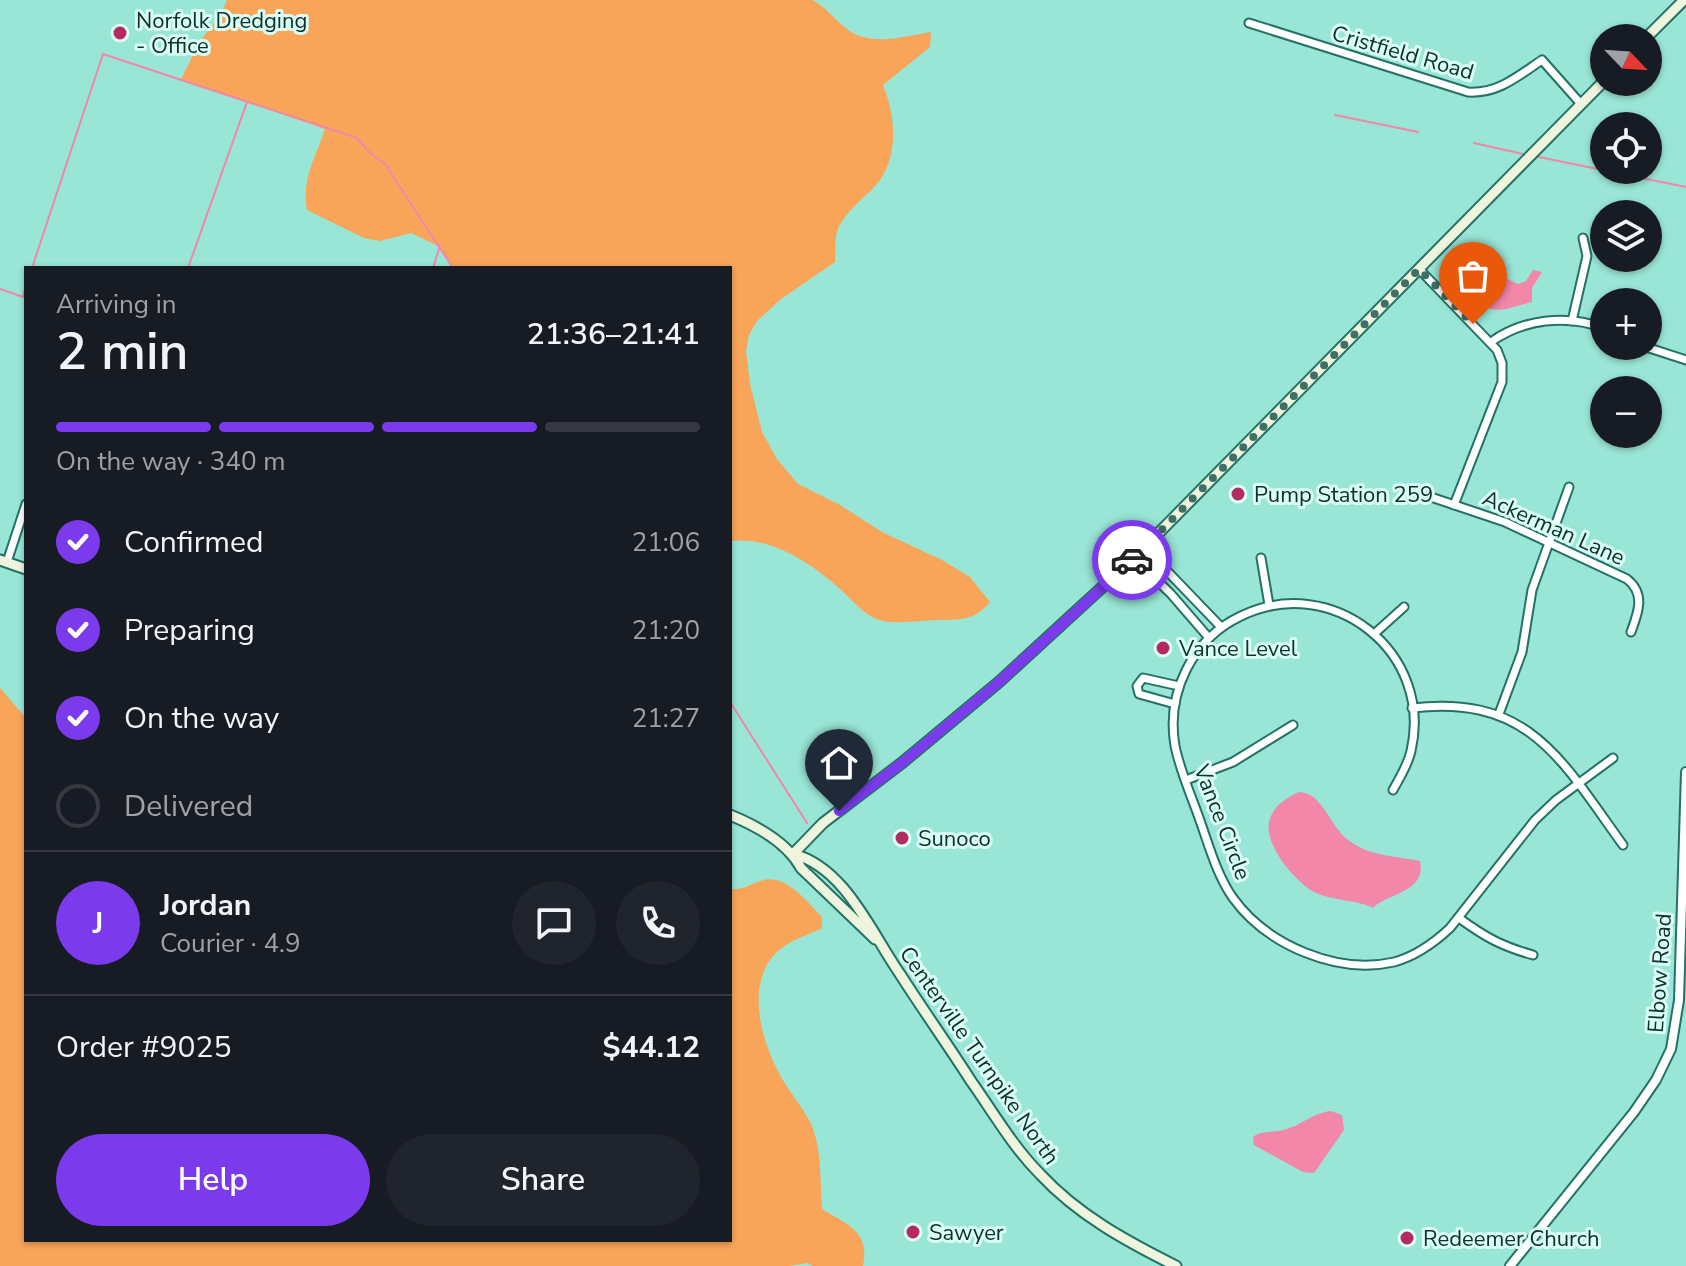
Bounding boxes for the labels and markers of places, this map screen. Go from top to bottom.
place label: Norfolk Dredging - Office [136,6,307,61]
marker: Norfolk Dredging - Office [111,24,129,42]
pin [1439,242,1507,324]
place label: Pump Station 259 [1254,480,1433,510]
marker: Pump Station 259 [1229,485,1247,503]
place label: Vance Level [1178,634,1298,664]
marker: Vance Level [1154,639,1172,657]
pin [805,729,873,811]
place label: Sunoco [918,824,991,854]
marker: Sunoco [893,829,911,847]
place label: Sawyer [929,1218,1004,1248]
marker: Sawyer [904,1223,922,1241]
place label: Redeemer Church [1423,1224,1600,1254]
marker: Redeemer Church [1398,1229,1416,1247]

